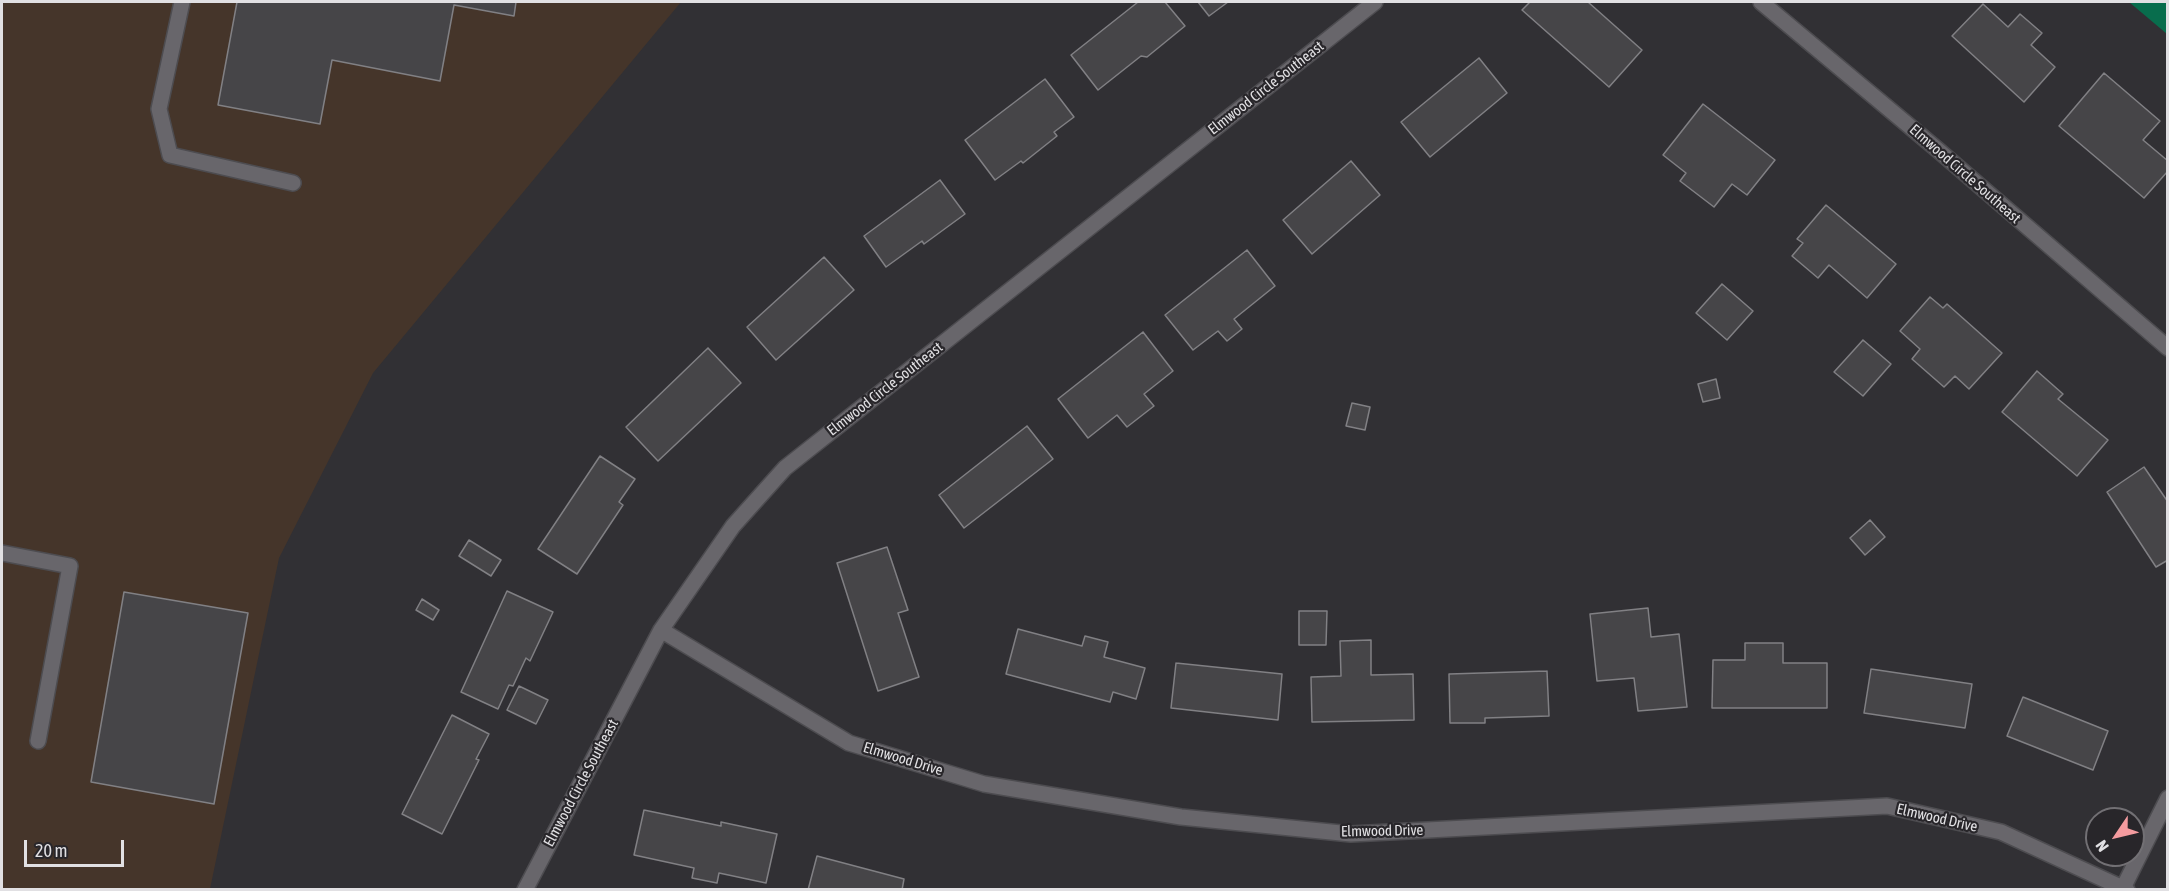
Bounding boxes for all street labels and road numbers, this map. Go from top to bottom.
street label: Elmwood Circle Southeast [1205,37,1327,139]
street label: Elmwood Circle Southeast [1906,121,2024,227]
street label: Elmwood Circle Southeast [824,338,946,440]
street label: Elmwood Circle Southeast [540,716,622,850]
street label: Elmwood Drive [861,738,945,780]
street label: Elmwood Drive [1895,800,1979,836]
street label: Elmwood Drive [1341,821,1423,841]

